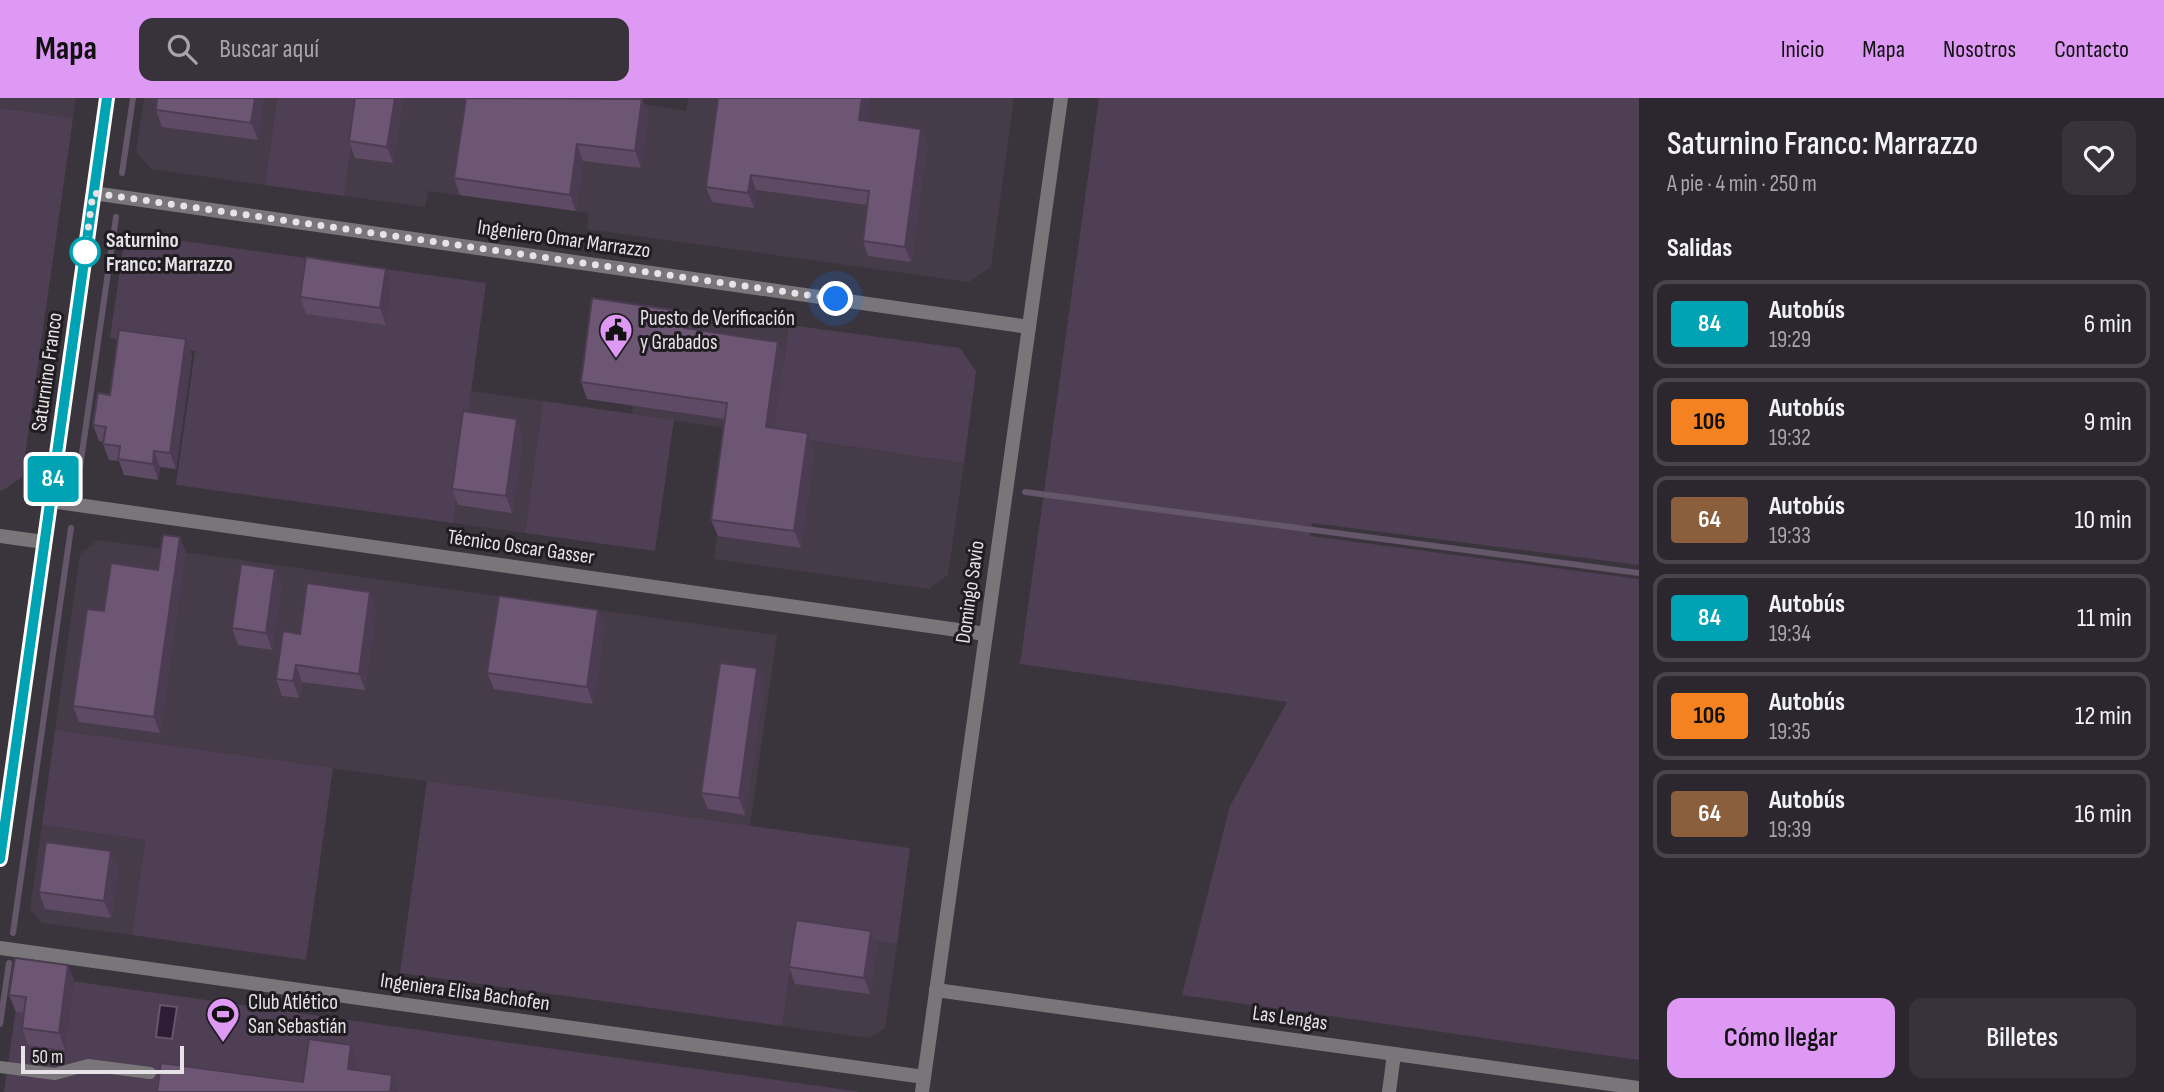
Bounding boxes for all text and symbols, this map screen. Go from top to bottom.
search box [139,18,629,81]
text: Mapa [35,29,97,69]
icon: search [163,30,201,68]
text: Buscar aquí [219,34,319,65]
text: Inicio [1781,35,1824,64]
text: Mapa [1862,35,1905,64]
text: Nosotros [1943,35,2016,64]
text: Contacto [2054,35,2129,64]
button: heart [2062,121,2136,195]
text: Saturnino Franco: Marrazzo [1667,124,1978,164]
text: A pie · 4 min · 250 m [1667,170,1817,198]
street label: Ingeniero Omar Marrazzo [476,214,652,264]
place label: Saturnino Franco: Marrazzo [106,228,233,277]
text: Salidas [1667,233,1732,264]
marker: Saturnino Franco: Marrazzo [70,237,100,267]
your location [818,281,853,316]
text: Autobús [1769,295,1845,326]
place label: Puesto de Verificación y Grabados [640,306,795,355]
text: 84 [1698,309,1721,338]
text: 6 min [2084,309,2132,340]
street label: Saturnino Franco [26,311,68,433]
public building icon: Puesto de Verificación y Grabados [597,311,635,360]
text: 19:29 [1769,326,1811,354]
text: Autobús [1769,393,1845,424]
text: 106 [1693,407,1726,436]
text: 9 min [2084,407,2132,438]
text: 19:32 [1769,424,1811,452]
line badge: 84 [22,456,84,502]
text: 84 [42,464,64,493]
text: Autobús [1769,491,1845,522]
text: 64 [1698,505,1721,534]
text: 10 min [2075,505,2132,536]
text: 19:33 [1769,522,1811,550]
street label: Técnico Oscar Gasser [446,524,596,570]
street label: Domingo Savio [950,539,990,645]
text: Autobús [1769,589,1845,620]
text: 84 [1698,603,1721,632]
text: 11 min [2077,603,2132,634]
text: 19:34 [1769,620,1811,648]
text: Autobús [1769,687,1845,718]
text: 106 [1693,701,1726,730]
text: 12 min [2075,701,2132,732]
text: 19:35 [1769,718,1810,746]
text: Autobús [1769,785,1845,816]
text: 64 [1698,799,1721,828]
text: 16 min [2075,799,2132,830]
text: 19:39 [1769,816,1811,844]
street label: Ingeniera Elisa Bachofen [379,968,551,1016]
place label: Club Atlético San Sebastián [248,990,347,1039]
sports icon: Club Atlético San Sebastián [204,995,242,1044]
button: Cómo llegar [1667,998,1895,1078]
button: Billetes [1909,998,2136,1078]
street label: Las Lengas [1251,1000,1329,1036]
scale bar [21,1043,184,1075]
text: 50 m [32,1046,63,1069]

